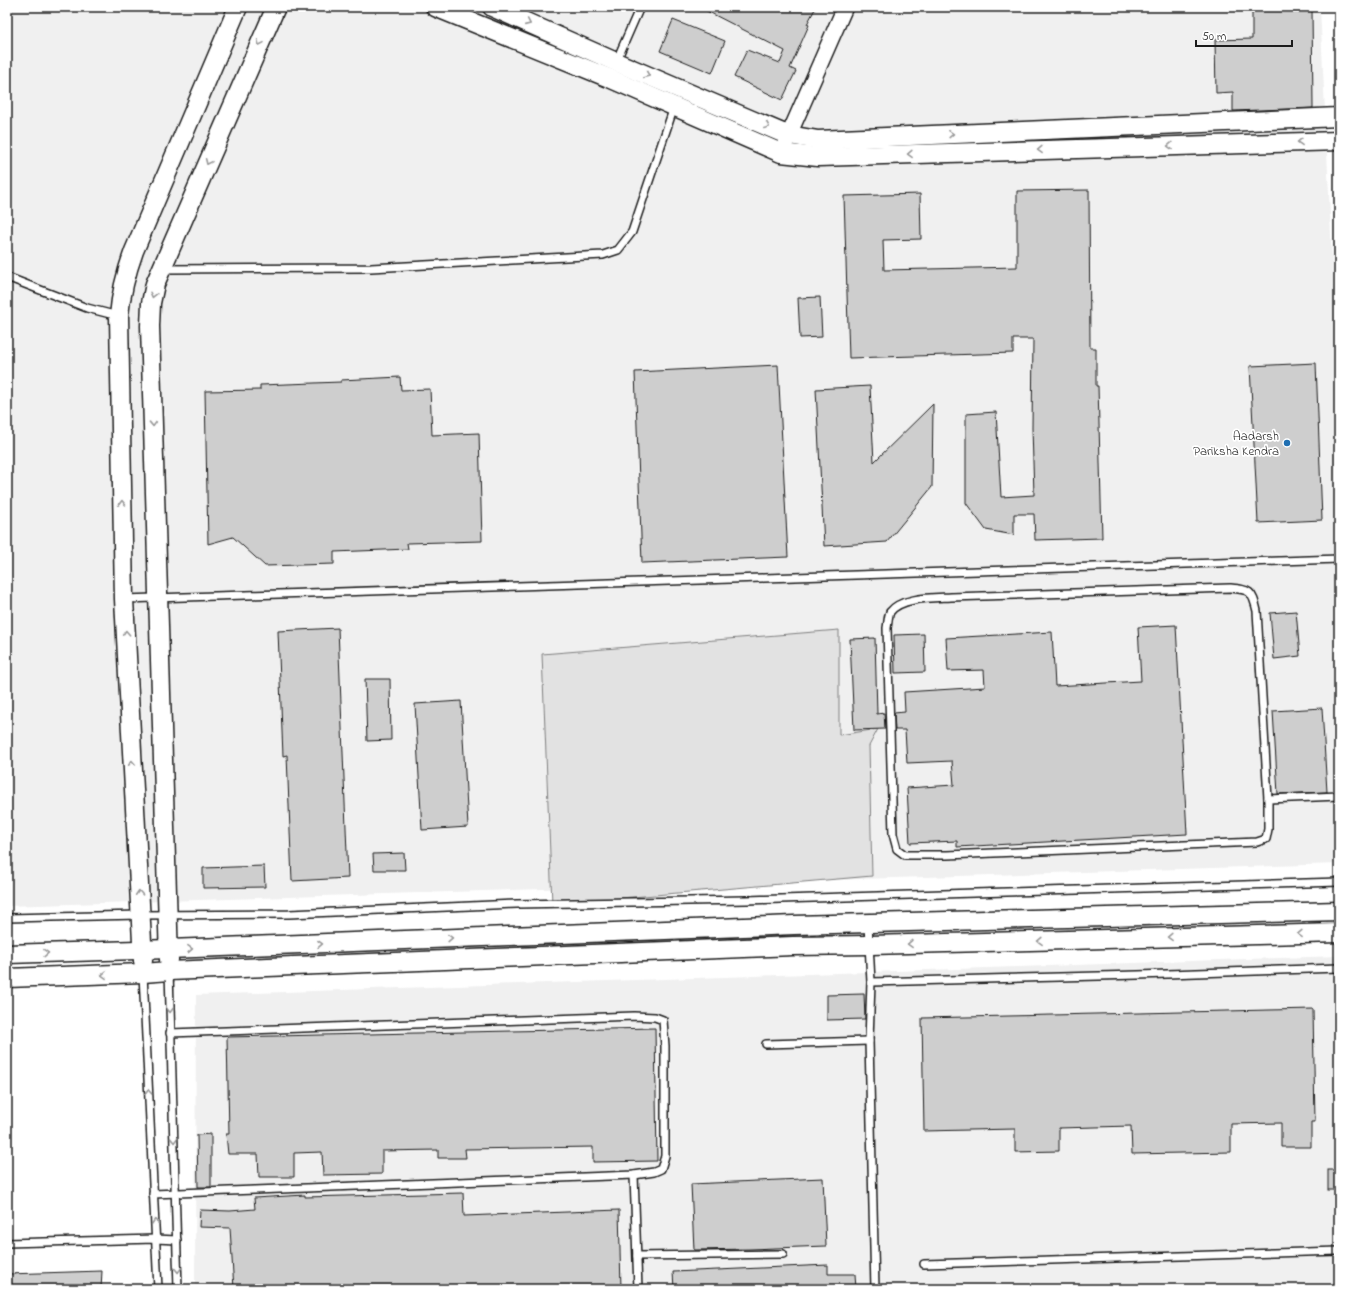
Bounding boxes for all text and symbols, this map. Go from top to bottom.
one-way arrow [524,18,531,26]
scale bar [1196,22,1292,48]
text: 50 m [1202,28,1226,46]
one-way arrow [257,38,265,46]
one-way arrow [643,70,651,78]
one-way arrow [762,121,770,129]
one-way arrow [948,130,954,138]
one-way arrow [1297,138,1303,146]
one-way arrow [1167,142,1173,150]
one-way arrow [1037,146,1043,154]
one-way arrow [907,150,913,158]
one-way arrow [205,158,213,165]
one-way arrow [149,291,157,298]
one-way arrow [149,421,157,427]
place label: Aadarsh Pariksha Kendra [1193,427,1279,461]
marker: Aadarsh Pariksha Kendra [1282,438,1292,448]
one-way arrow [118,500,126,506]
one-way arrow [121,630,130,636]
one-way arrow [128,760,136,766]
one-way arrow [134,890,143,896]
one-way arrow [1297,929,1303,938]
one-way arrow [1167,933,1173,941]
one-way arrow [447,934,453,943]
one-way arrow [1037,936,1043,945]
one-way arrow [317,939,323,948]
one-way arrow [907,940,913,948]
one-way arrow [187,944,193,953]
one-way arrow [43,948,49,957]
one-way arrow [101,970,107,979]
one-way arrow [166,1007,174,1013]
one-way arrow [144,1089,153,1095]
one-way arrow [169,1137,178,1143]
one-way arrow [150,1219,159,1225]
one-way arrow [173,1267,182,1273]

